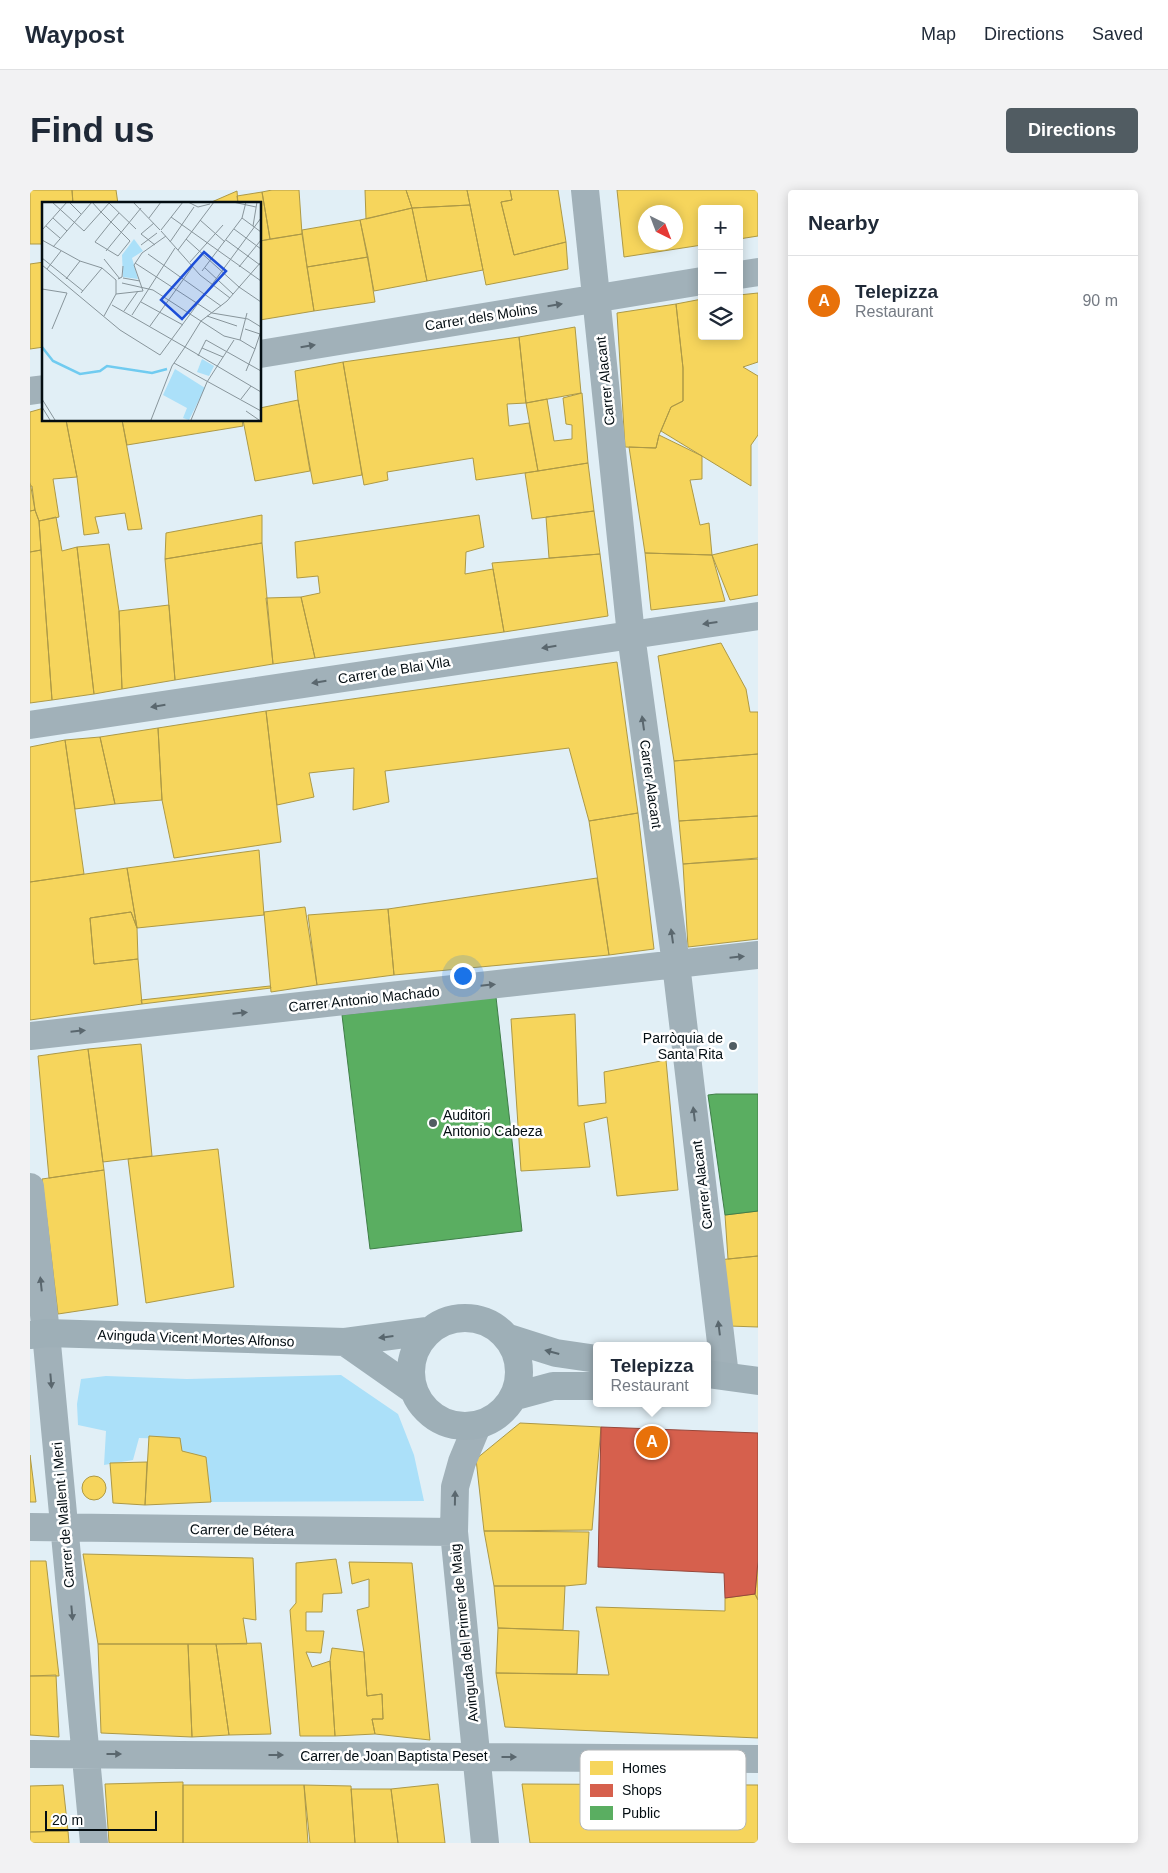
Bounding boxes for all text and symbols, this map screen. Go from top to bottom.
text: Waypost [25,21,124,48]
text: Map [921,24,956,44]
text: Directions [984,24,1064,44]
text: Saved [1092,24,1143,44]
button: Directions [1006,108,1138,153]
text: Find us [30,110,154,149]
inset map [42,202,261,421]
north arrow [638,205,683,250]
map controls [698,205,743,340]
button: + [698,205,743,250]
text: Nearby [808,211,879,234]
button: − [698,250,743,295]
text: Telepizza [855,281,938,302]
text: A [818,292,830,309]
text: 90 m [1082,292,1118,309]
button: layers [698,295,743,340]
street label: Carrer dels Molins [424,300,538,334]
one-way arrow [547,301,563,309]
text: Restaurant [855,303,933,320]
street label: Carrer Alacant [592,336,618,426]
one-way arrow [300,341,316,349]
one-way arrow [701,620,717,628]
one-way arrow [541,643,557,651]
street label: Carrer de Blai Vila [337,653,451,687]
one-way arrow [311,678,327,686]
one-way arrow [150,702,166,710]
one-way arrow [639,714,647,730]
street label: Carrer Alacant [637,739,665,830]
one-way arrow [668,927,676,943]
one-way arrow [729,953,745,961]
your location [450,963,476,989]
one-way arrow [481,981,497,989]
street label: Carrer Antonio Machado [288,983,441,1015]
one-way arrow [232,1009,248,1017]
one-way arrow [71,1027,87,1035]
place label: Parròquia de Santa Rita [643,1030,723,1062]
marker: Parròquia de Santa Rita [727,1040,739,1052]
one-way arrow [690,1106,698,1122]
place label: Auditori Antonio Cabeza [443,1107,543,1139]
marker: Auditori Antonio Cabeza [427,1117,439,1129]
street label: Carrer Alacant [689,1140,715,1230]
one-way arrow [37,1276,45,1292]
one-way arrow [715,1320,723,1336]
street label: Avinguda Vicent Mortes Alfonso [97,1327,295,1349]
one-way arrow [378,1333,394,1341]
popup [593,1342,711,1407]
one-way arrow [545,1347,560,1355]
text: Telepizza [610,1355,694,1376]
one-way arrow [47,1373,55,1389]
text: Restaurant [610,1377,689,1394]
pin: A [636,1423,668,1461]
street label: Carrer de Mallent i Meri [49,1441,77,1589]
one-way arrow [451,1490,459,1506]
street label: Carrer de Bétera [190,1521,294,1539]
street label: Avinguda del Primer de Maig [447,1543,481,1723]
one-way arrow [68,1605,76,1621]
street label: Carrer de Joan Baptista Peset [300,1748,488,1764]
one-way arrow [106,1750,122,1758]
legend [580,1750,746,1830]
one-way arrow [268,1752,284,1760]
one-way arrow [501,1753,517,1761]
text: Homes [622,1760,666,1776]
text: Shops [622,1782,662,1798]
text: Public [622,1805,660,1821]
scale bar [45,1808,158,1831]
text: 20 m [52,1812,83,1828]

